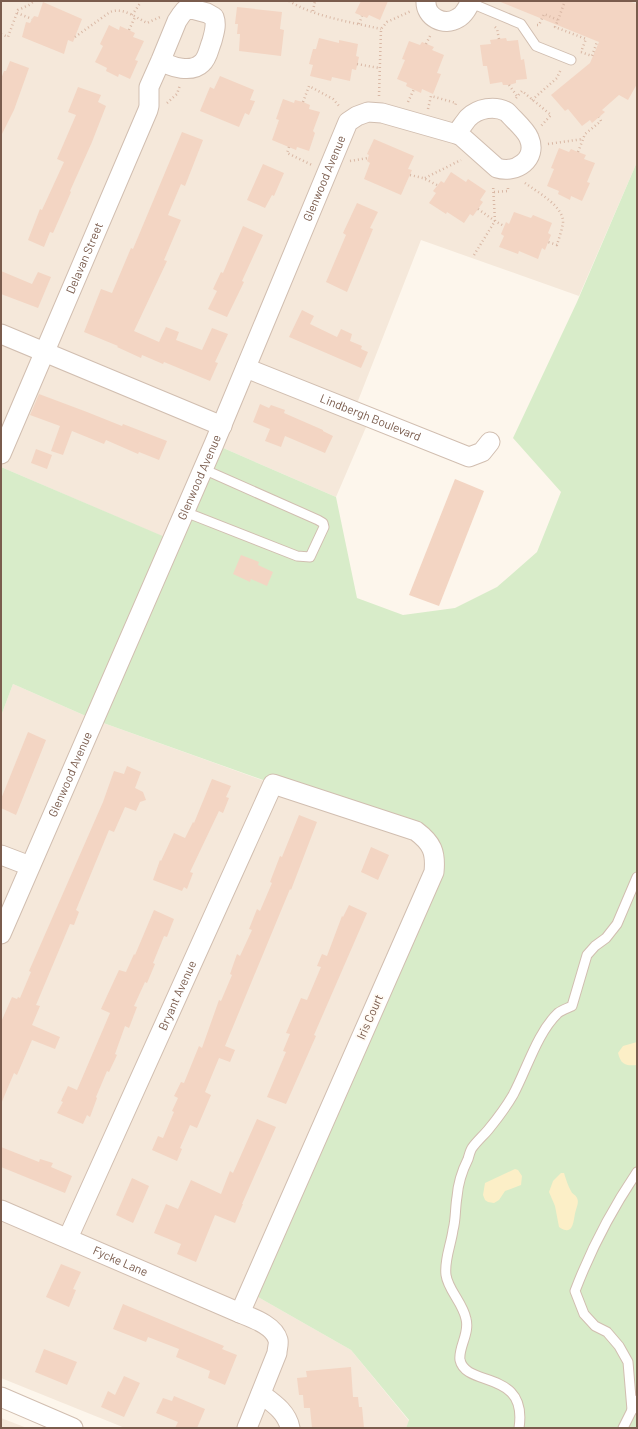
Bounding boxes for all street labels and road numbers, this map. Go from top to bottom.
street label: Glenwood Avenue [300,133,348,223]
street label: Delavan Street [62,220,105,295]
street label: Lindbergh Boulevard [318,390,423,443]
street label: Glenwood Avenue [174,432,223,522]
street label: Glenwood Avenue [45,729,94,819]
street label: Bryant Avenue [155,958,198,1032]
street label: Iris Court [353,992,385,1041]
street label: Fycke Lane [91,1243,150,1279]

